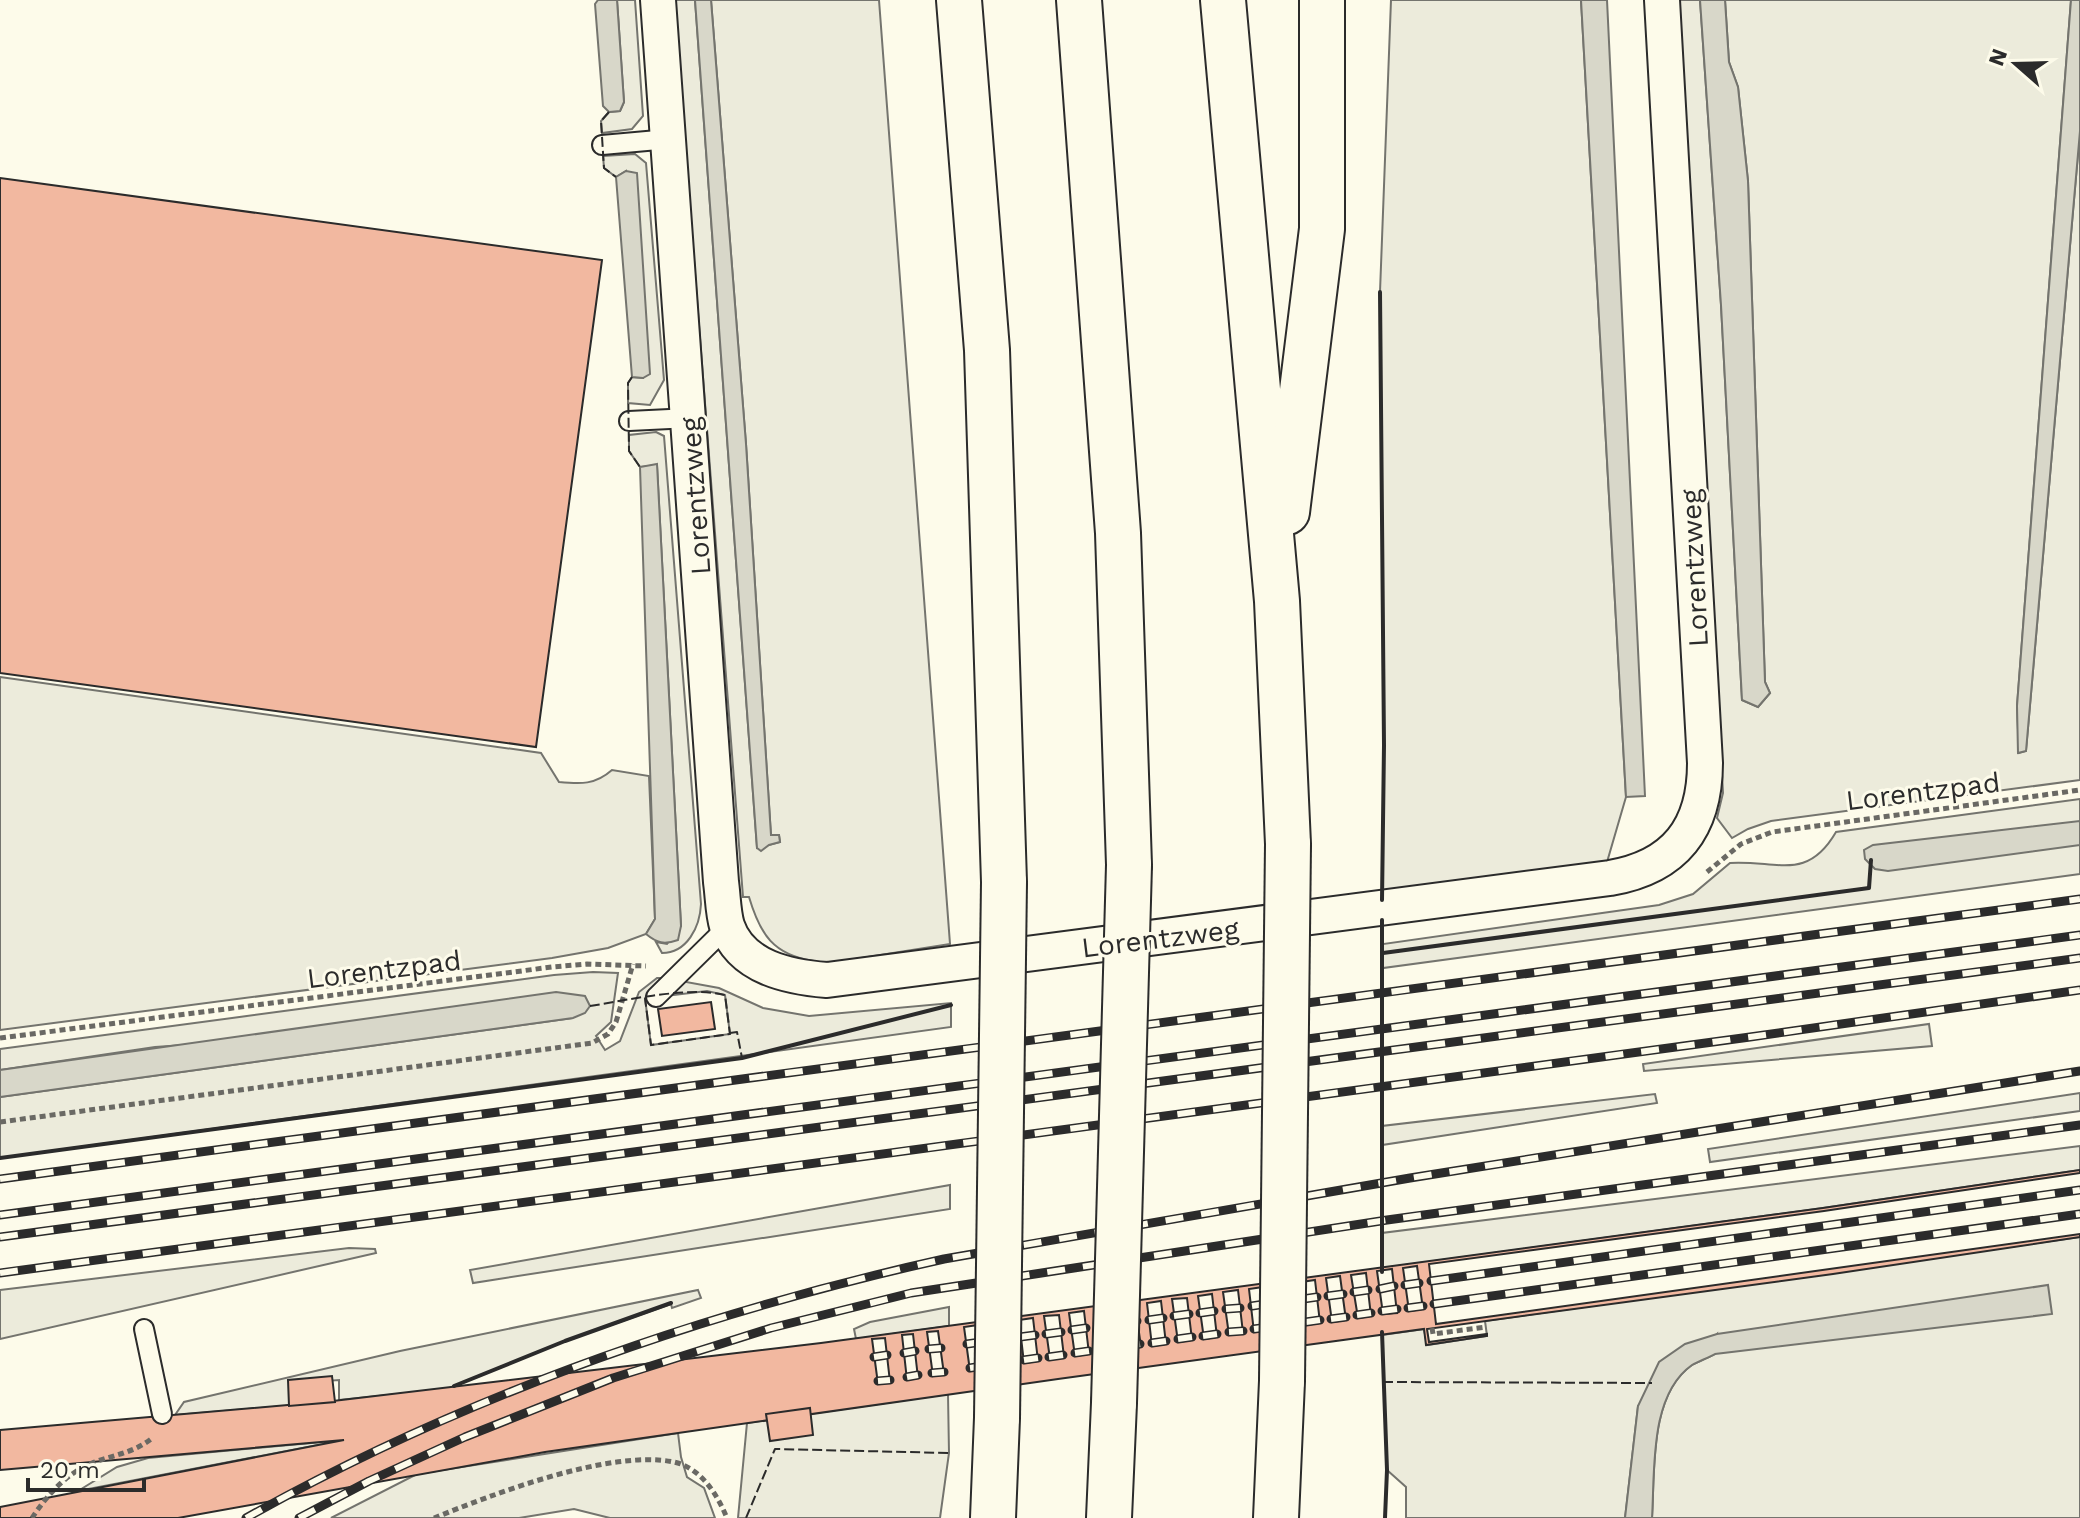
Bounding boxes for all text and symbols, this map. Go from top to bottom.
north arrow [1976,24,2056,104]
text: N [1983,45,2012,69]
street label: Lorentzweg [674,416,717,576]
street label: Lorentzweg [1674,488,1715,648]
street label: Lorentzpad [1844,766,2002,817]
street label: Lorentzweg [1080,912,1241,965]
street label: Lorentzpad [305,944,463,995]
scale bar [28,1442,144,1492]
text: 20 m [40,1456,100,1484]

